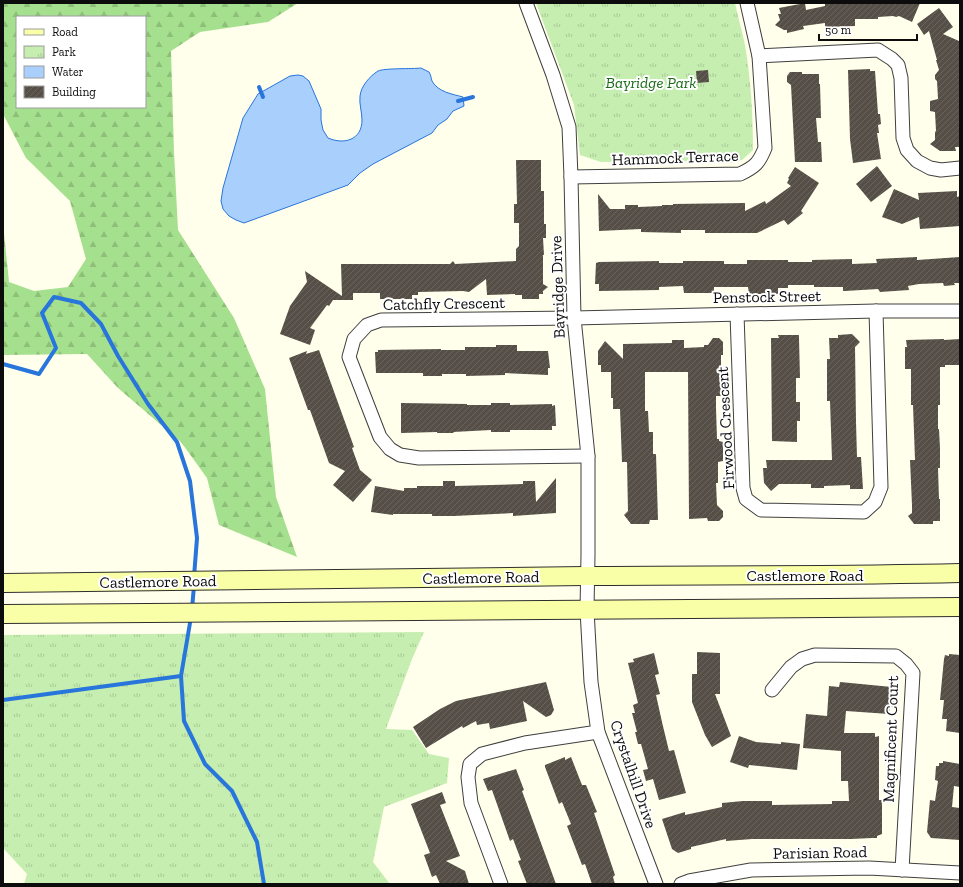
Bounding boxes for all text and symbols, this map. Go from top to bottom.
legend [16,16,146,108]
scale bar [819,16,917,42]
text: 50 m [825,23,852,37]
text: Road [52,25,78,39]
text: Park [52,45,77,59]
text: Water [52,65,84,79]
park label: Bayridge Park [606,73,696,92]
text: Building [52,85,96,99]
street label: Hammock Terrace [611,146,739,169]
street label: Bayridge Drive [546,235,569,339]
street label: Penstock Street [713,286,821,307]
street label: Catchfly Crescent [383,293,505,314]
street label: Firwood Crescent [713,366,738,490]
street label: Castlemore Road [746,566,864,585]
street label: Castlemore Road [422,567,540,588]
street label: Castlemore Road [99,571,217,592]
street label: Magnificent Court [879,675,902,803]
street label: Crystalhill Drive [606,718,661,831]
street label: Parisian Road [773,842,868,863]

